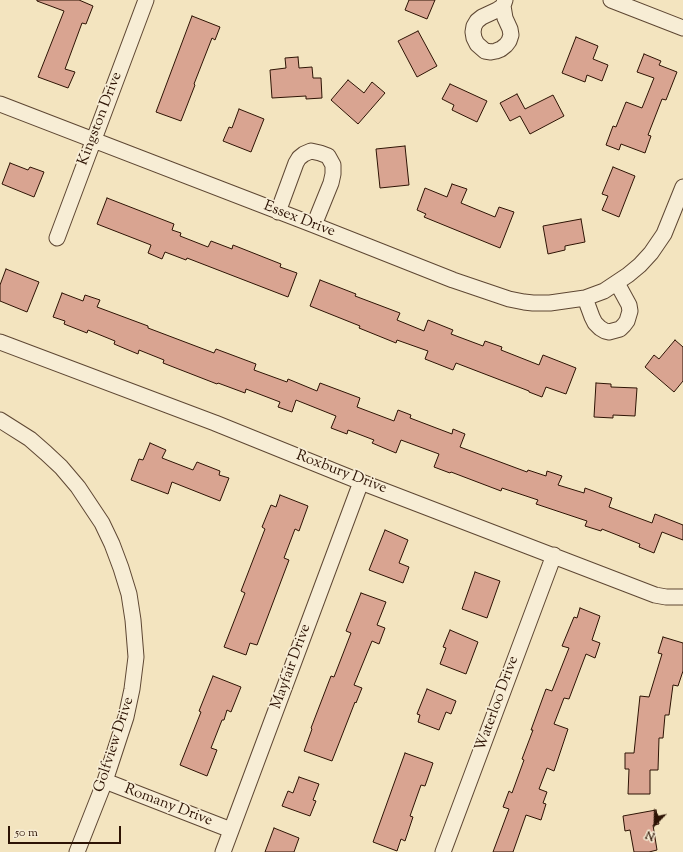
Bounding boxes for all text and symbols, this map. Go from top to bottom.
street label: Kingston Drive [75,70,127,168]
street label: Essex Drive [261,198,337,242]
street label: Roxbury Drive [293,447,389,499]
street label: Mayfair Drive [268,622,316,712]
street label: Waterloo Drive [472,654,524,754]
street label: Golfview Drive [91,695,139,795]
street label: Romany Drive [121,781,215,831]
north arrow [635,804,675,844]
scale bar [10,818,123,844]
text: 50 m [15,824,38,842]
text: N [643,826,657,844]

